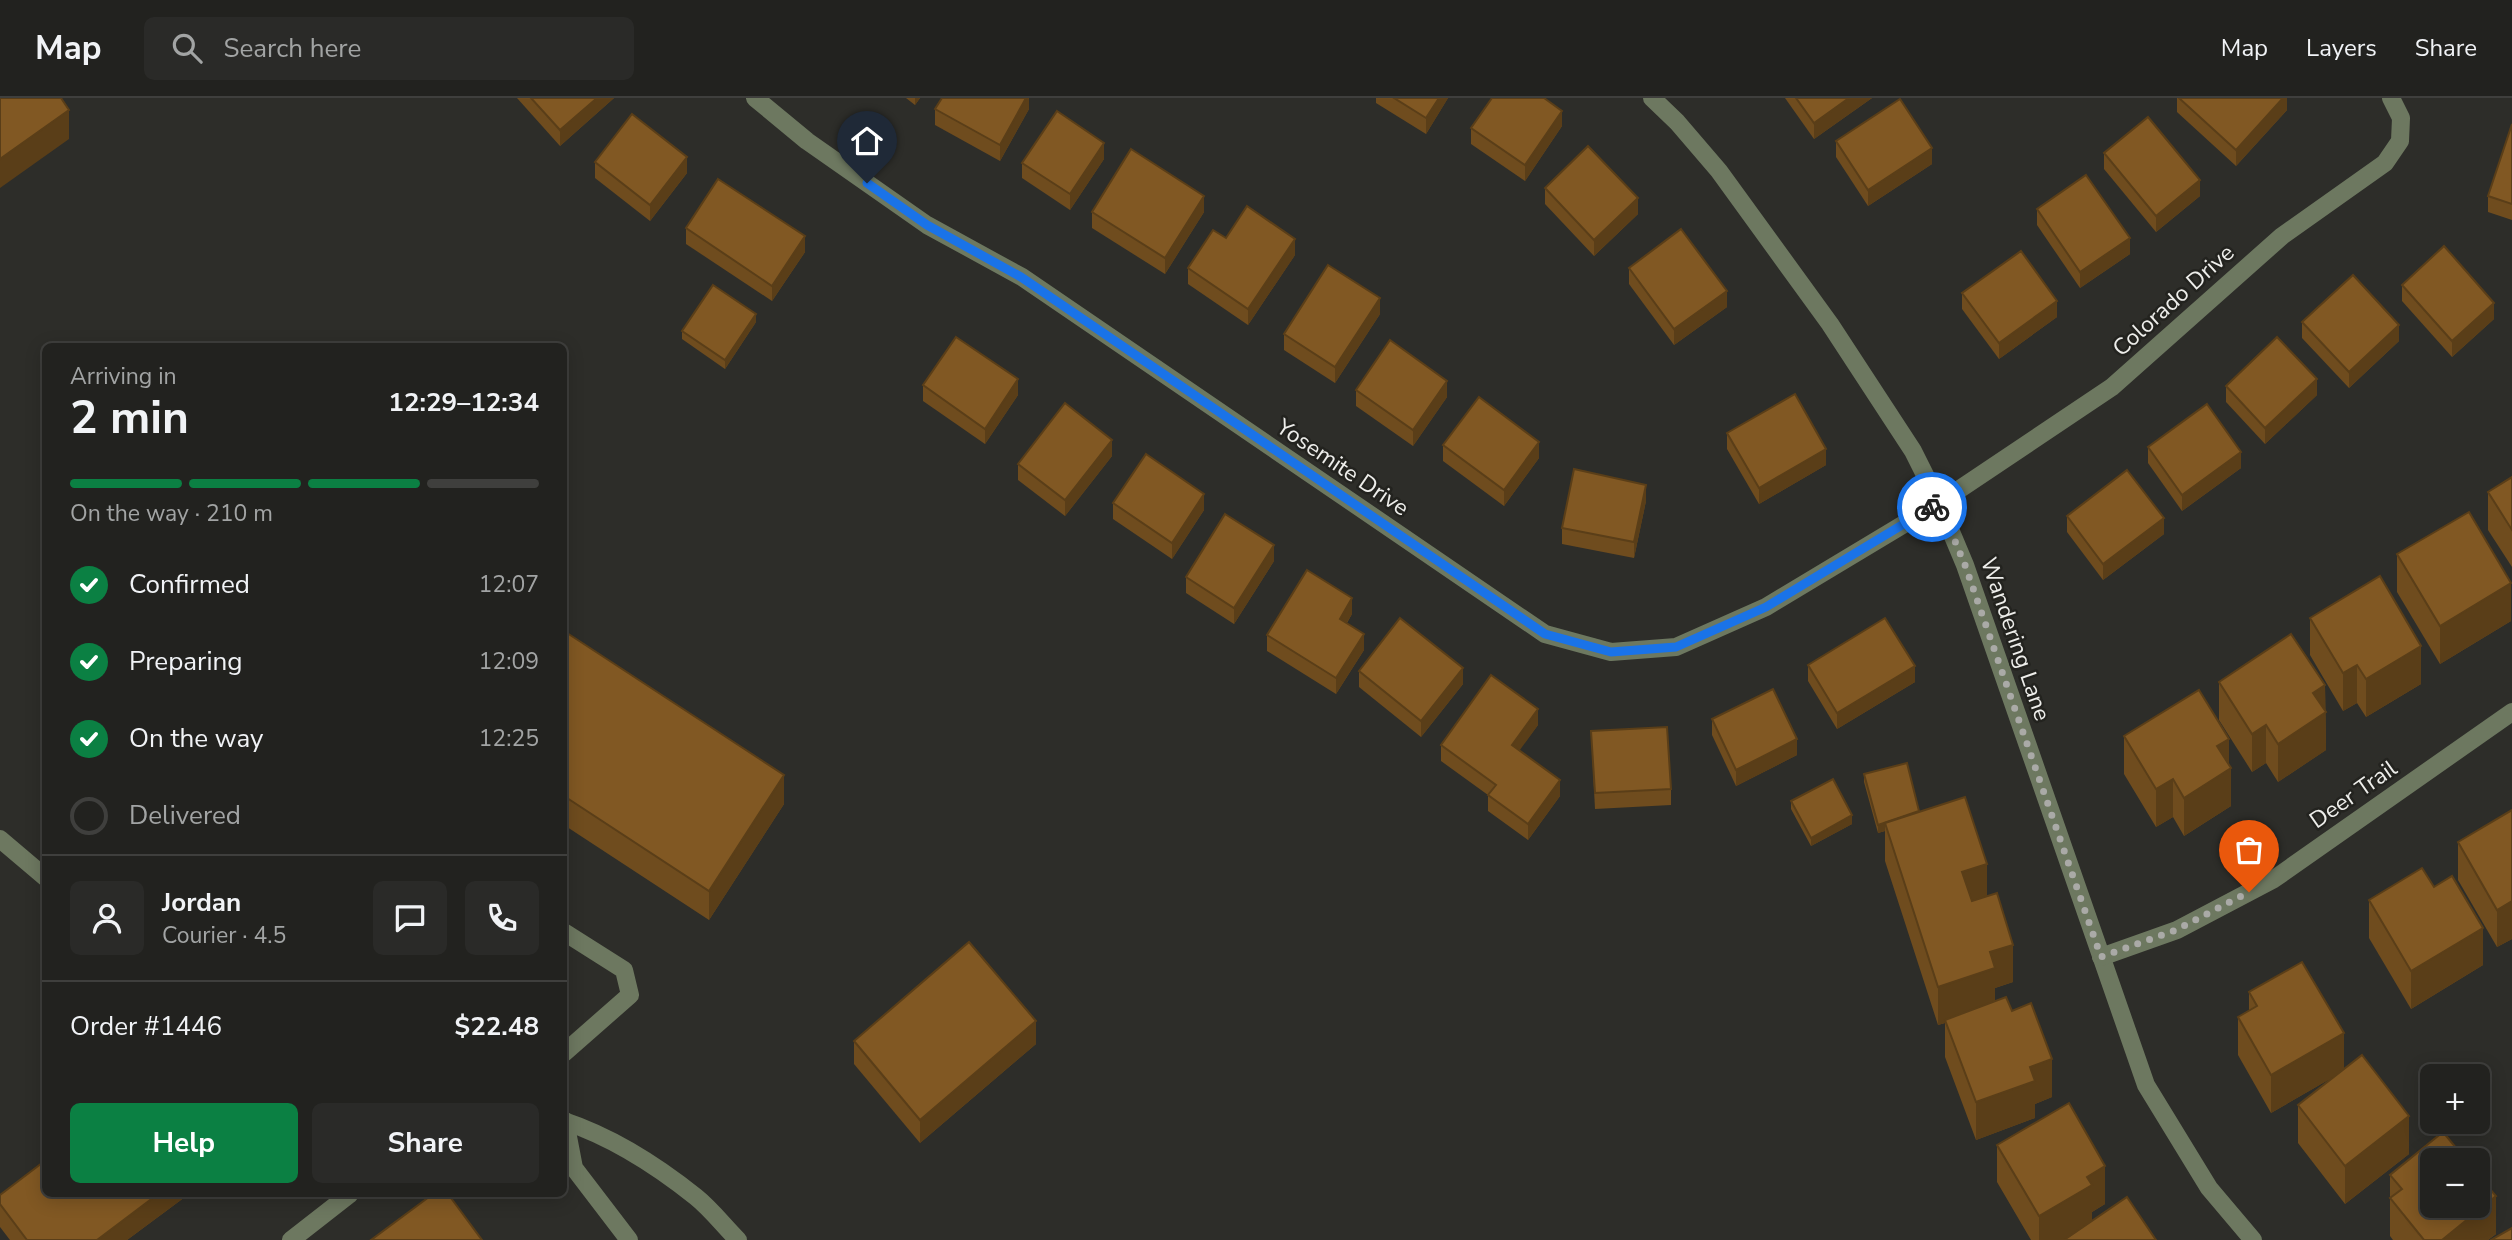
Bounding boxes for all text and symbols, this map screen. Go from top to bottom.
search box [144,17,634,80]
text: Map [35,26,102,71]
icon: search [168,29,206,67]
text: Search here [224,31,361,66]
text: Map [2221,32,2268,64]
text: Layers [2306,32,2377,64]
text: Share [2415,32,2477,64]
pin [837,111,897,183]
icon: home [848,122,886,160]
street label: Colorado Drive [2106,237,2241,363]
text: Arriving in [70,361,177,392]
text: 12:29–12:34 [388,385,539,420]
text: 2 min [70,386,189,449]
street label: Yosemite Drive [1270,411,1415,523]
courier [1897,472,1967,542]
icon: bike [1913,488,1951,526]
text: On the way · 210 m [70,498,273,529]
street label: Wandering Lane [1973,553,2058,725]
icon: check [70,566,108,604]
text: Confirmed [129,567,250,602]
text: 12:07 [479,569,539,600]
icon: check [70,643,108,681]
text: Preparing [129,644,242,679]
text: 12:09 [479,646,539,677]
icon: check [70,720,108,758]
text: On the way [129,721,263,756]
text: 12:25 [479,723,539,754]
street label: Deer Trail [2303,753,2403,836]
text: Delivered [129,798,241,833]
pin [2219,820,2279,892]
icon: bag [2230,831,2268,869]
button: person [70,881,144,955]
button: chat [373,881,447,955]
button: phone [465,881,539,955]
text: Jordan [162,885,241,920]
text: Courier · 4.5 [162,920,286,951]
text: Order #1446 [70,1009,222,1044]
text: $22.48 [455,1009,539,1044]
map controls [2420,1064,2490,1218]
button: + [2420,1064,2490,1134]
button: Help [70,1103,298,1183]
button: Share [312,1103,539,1183]
button: − [2420,1148,2490,1218]

